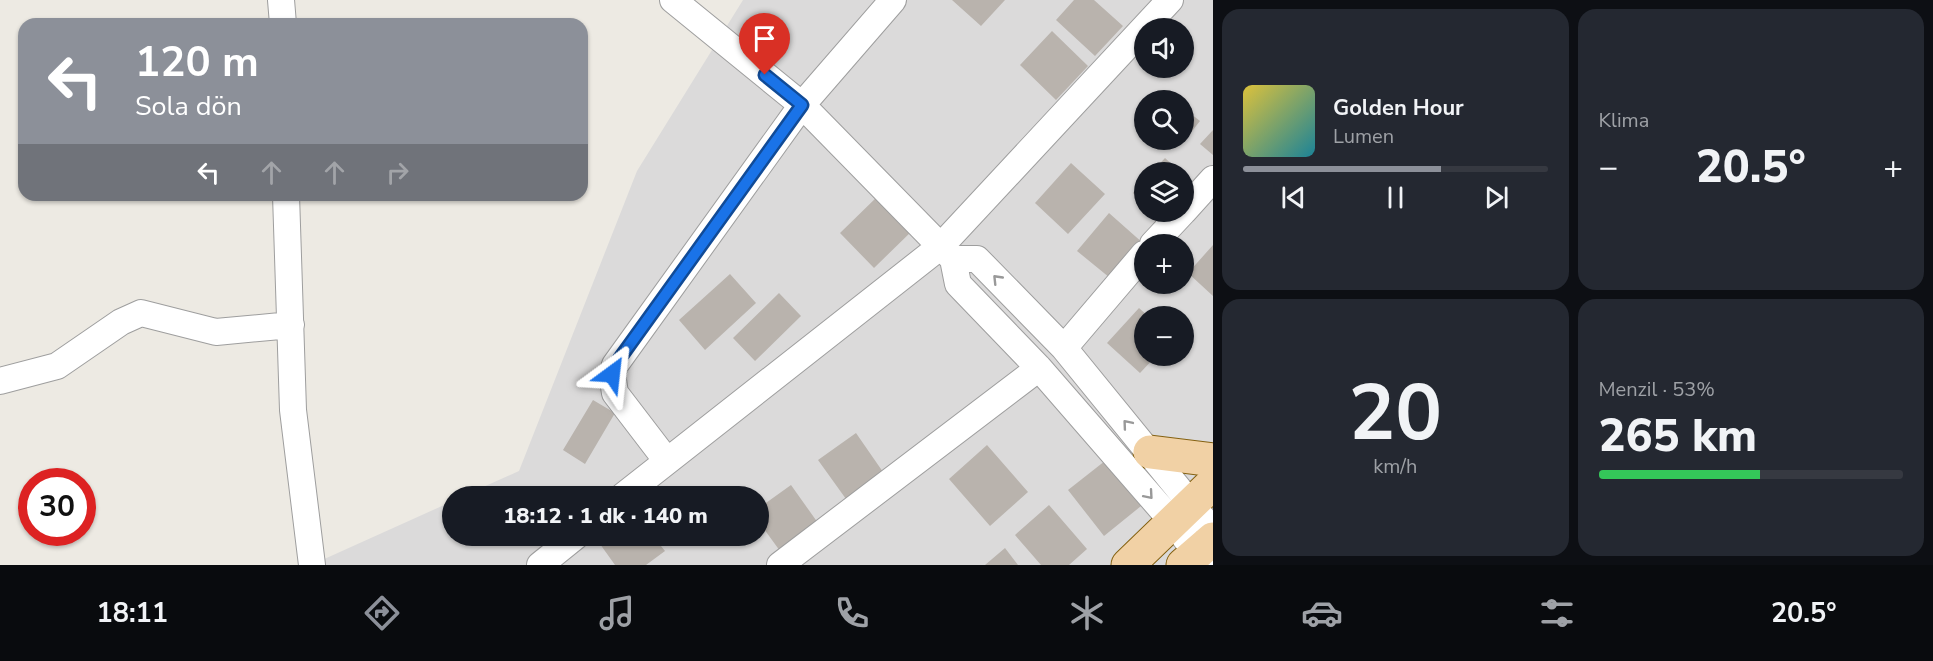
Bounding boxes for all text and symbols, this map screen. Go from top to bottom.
pin [739,13,790,75]
map controls [1134,18,1194,366]
button: sound [1134,18,1194,78]
icon: arrive [748,22,781,55]
text: 120 m [135,34,259,91]
icon: left [36,42,114,120]
text: Sola dön [135,88,242,125]
button: search [1134,90,1194,150]
text: Golden Hour [1333,93,1464,123]
text: Klima [1599,107,1649,134]
text: Lumen [1333,123,1394,150]
text: 20.5° [1696,137,1806,198]
text: − [1599,145,1618,190]
text: + [1883,145,1903,190]
icon: left [192,156,225,189]
icon: ahead [255,156,288,189]
icon: ahead [318,156,351,189]
icon: right [381,156,414,189]
button: layers [1134,162,1194,222]
icon: previous [1277,181,1310,214]
icon: pause [1379,181,1412,214]
icon: next [1480,181,1513,214]
button: + [1134,234,1194,294]
one-way arrow [993,276,1004,286]
button: − [1134,306,1194,366]
position arrow [580,342,644,406]
text: 20 [1348,360,1442,467]
text: Menzil · 53% [1599,376,1715,403]
text: 265 km [1599,406,1757,467]
one-way arrow [1124,420,1135,431]
text: km/h [1373,453,1417,480]
speed limit sign: 30 [18,468,96,546]
one-way arrow [1142,488,1153,499]
text: 18:12 · 1 dk · 140 m [503,501,708,531]
icon: directions [361,592,403,634]
icon: music [596,592,638,634]
icon: phone [831,592,873,634]
icon: climate [1066,592,1108,634]
icon: car [1301,592,1343,634]
icon: filters [1536,592,1578,634]
text: 18:11 [96,595,168,632]
text: 20.5° [1771,595,1836,632]

